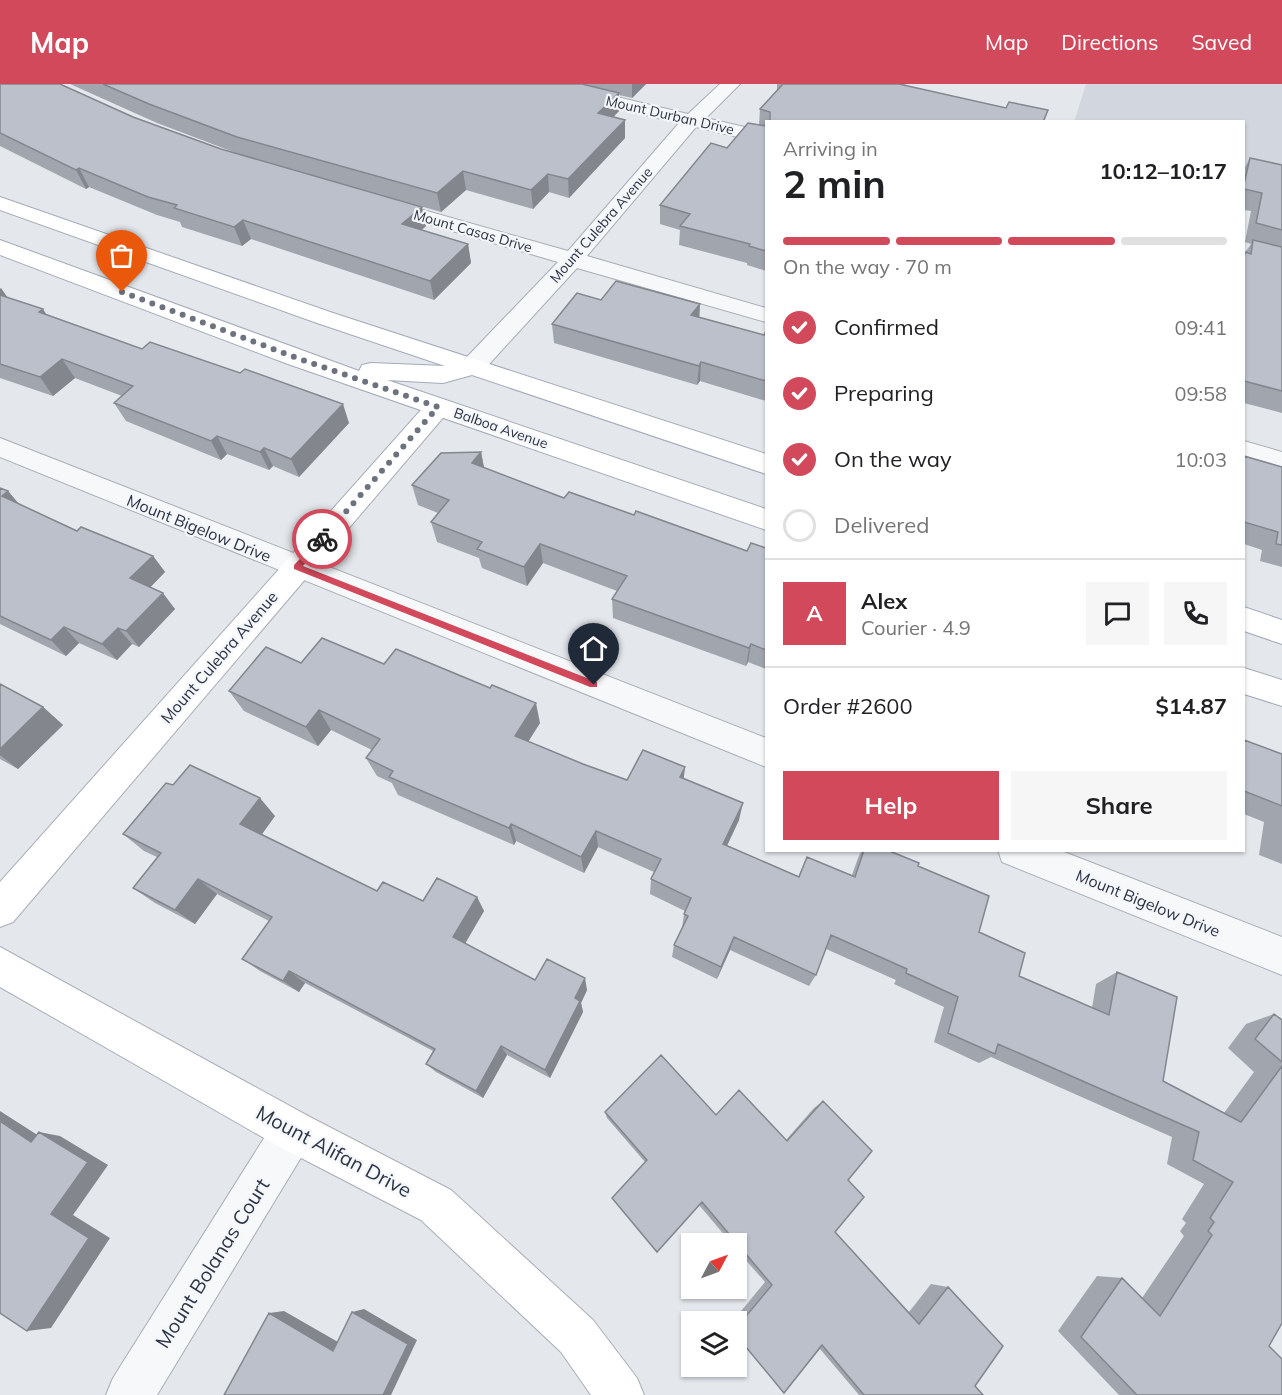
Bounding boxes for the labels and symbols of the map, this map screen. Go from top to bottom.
street label: Mount Durban Drive [604,92,736,138]
street label: Mount Culebra Avenue [546,163,656,287]
street label: Mount Casas Drive [412,205,534,257]
pin [96,230,147,292]
street label: Balboa Avenue [452,403,550,453]
street label: Mount Bigelow Drive [124,490,274,566]
courier [292,509,352,569]
street label: Mount Culebra Avenue [156,587,282,727]
pin [568,623,619,685]
street label: Mount Bigelow Drive [1073,865,1223,941]
street label: Mount Alifan Drive [252,1100,416,1202]
street label: Mount Bolanas Court [150,1174,274,1352]
north arrow [681,1233,747,1299]

